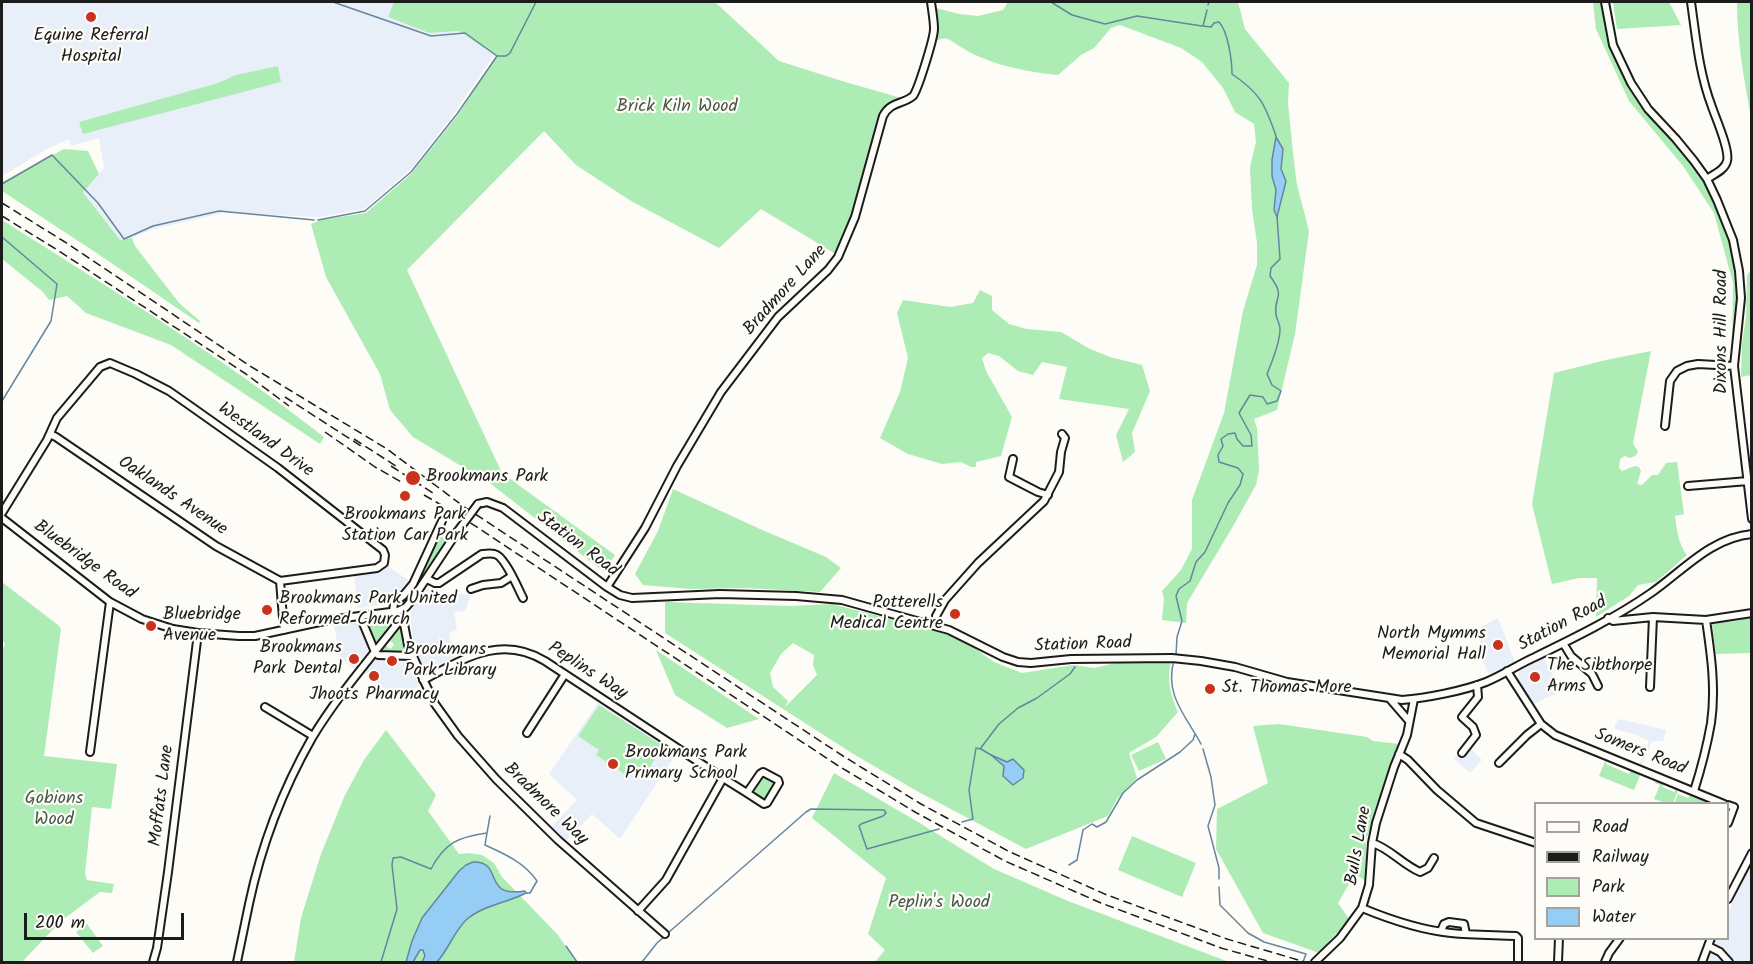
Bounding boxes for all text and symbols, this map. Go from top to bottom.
marker: Equine Referral Hospital [84,10,98,24]
place label: Equine Referral Hospital [33,26,149,68]
park label: Brick Kiln Wood [617,97,737,119]
street label: Bradmore Lane [740,241,832,341]
street label: Dixons Hill Road [1712,270,1734,394]
street label: Westland Drive [213,399,317,483]
street label: Oaklands Avenue [113,452,231,542]
place label: Brookmans Park [426,467,548,489]
marker: Brookmans Park [404,469,422,487]
marker: Brookmans Park Station Car Park [398,489,412,503]
place label: Brookmans Park Station Car Park [342,505,468,548]
street label: Station Road [532,507,622,583]
street label: Bluebridge Road [29,517,139,605]
place label: Brookmans Park United Reformed Church [279,589,457,632]
place label: Potterells Medical Centre [830,593,943,636]
street label: Station Road [1515,593,1611,657]
marker: Brookmans Park United Reformed Church [260,603,274,617]
place label: Bluebridge Avenue [163,605,241,648]
marker: Potterells Medical Centre [948,607,962,621]
marker: Bluebridge Avenue [144,619,158,633]
place label: North Mymms Memorial Hall [1377,624,1486,666]
street label: Station Road [1034,634,1132,658]
place label: Brookmans Park Dental [253,638,342,680]
street label: Peplins Way [543,638,631,706]
marker: North Mymms Memorial Hall [1491,638,1505,652]
place label: Brookmans Park Library [404,640,496,682]
marker: Brookmans Park Dental [347,652,361,666]
marker: Brookmans Park Library [385,654,399,668]
place label: The Sibthorpe Arms [1547,656,1652,698]
marker: Jhoots Pharmacy [367,669,381,683]
marker: The Sibthorpe Arms [1528,670,1542,684]
place label: St. Thomas More [1222,678,1352,700]
marker: St. Thomas More [1203,682,1217,696]
place label: Jhoots Pharmacy [309,685,439,707]
street label: Somers Road [1591,725,1689,781]
place label: Brookmans Park Primary School [625,743,747,786]
street label: Moffats Lane [146,744,180,848]
marker: Brookmans Park Primary School [606,757,620,771]
street label: Bradmore Way [498,759,592,851]
park label: Gobions Wood [25,789,83,832]
legend [1534,802,1729,940]
street label: Bulls Lane [1342,805,1378,887]
text: Road [1592,813,1628,842]
text: Railway [1592,843,1649,872]
text: Park [1592,873,1625,902]
park label: Peplin's Wood [888,893,990,915]
scale bar [27,901,188,939]
text: Water [1592,903,1636,932]
text: 200 m [35,909,85,938]

